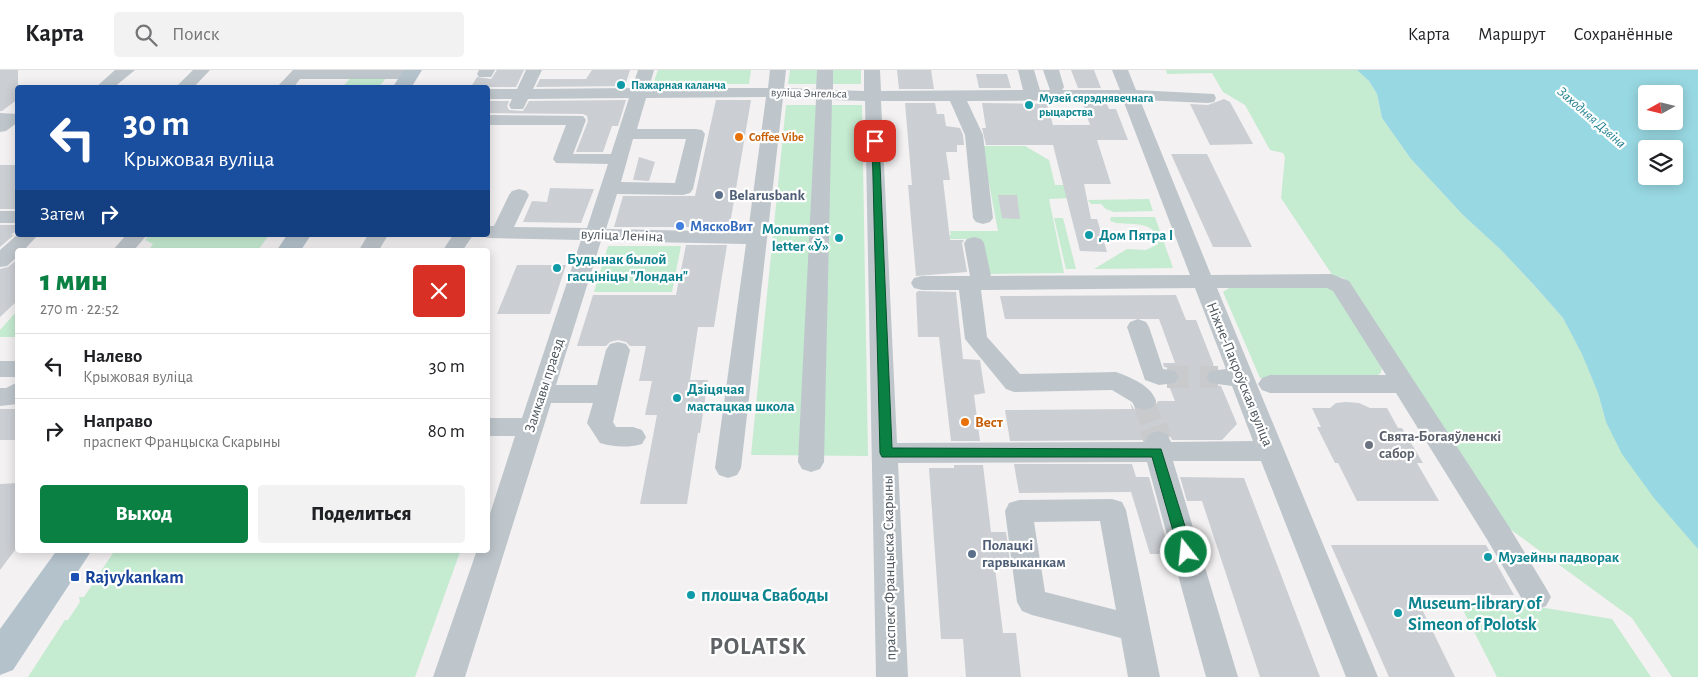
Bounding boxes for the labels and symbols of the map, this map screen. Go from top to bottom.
marker: Пажарная каланча [615,79,627,91]
place label: Пажарная каланча [631,79,726,91]
water label: Заходняя Дзвіна [1555,85,1628,151]
north arrow [1638,85,1682,130]
street label: вуліца Энгельса [771,86,848,101]
place label: Музей сярэднявечнага рыцарства [1039,92,1154,118]
marker: Музей сярэднявечнага рыцарства [1023,99,1035,111]
pin [854,120,896,162]
marker: Coffee Vibe [733,131,745,143]
place label: Coffee Vibe [749,131,804,143]
place label: Belarusbank [729,188,805,203]
marker: Belarusbank [713,189,725,201]
place label: МяскоВит [690,219,753,234]
marker: МяскоВит [674,220,686,232]
place label: Monument letter «Ў» [762,222,829,254]
street label: вуліца Леніна [580,227,664,244]
place label: Дом Пятра І [1099,228,1173,243]
marker: Дом Пятра І [1083,229,1095,241]
marker: Monument letter «Ў» [833,232,845,244]
place label: Будынак былой гасцініцы "Лондан" [567,252,688,284]
marker: Будынак былой гасцініцы "Лондан" [551,262,563,274]
street label: Ніжне-Пакроўская вуліца [1204,300,1275,449]
street label: Замкавы праезд [522,336,567,434]
place label: Дзіцячая мастацкая школа [687,382,795,414]
marker: Дзіцячая мастацкая школа [671,392,683,404]
place label: Вест [975,415,1003,430]
marker: Вест [959,416,971,428]
place label: Свята-Богаяўленскі сабор [1379,429,1501,461]
marker: Свята-Богаяўленскі сабор [1363,439,1375,451]
street label: праспект Францыска Скарыны [880,475,899,661]
position arrow [1159,525,1211,577]
place label: Полацкі гарвыканкам [982,538,1066,570]
marker: Полацкі гарвыканкам [966,548,978,560]
place label: Музейны падворак [1498,550,1620,565]
marker: Музейны падворак [1482,551,1494,563]
place label: Rajvykankam [85,569,184,587]
marker: Rajvykankam [69,571,81,583]
place label: плошча Свабоды [701,587,828,605]
marker: плошча Свабоды [685,589,697,601]
place label: Museum-library of Simeon of Polotsk [1408,595,1543,634]
marker: Museum-library of Simeon of Polotsk [1392,607,1404,619]
district label: POLATSK [710,635,806,659]

